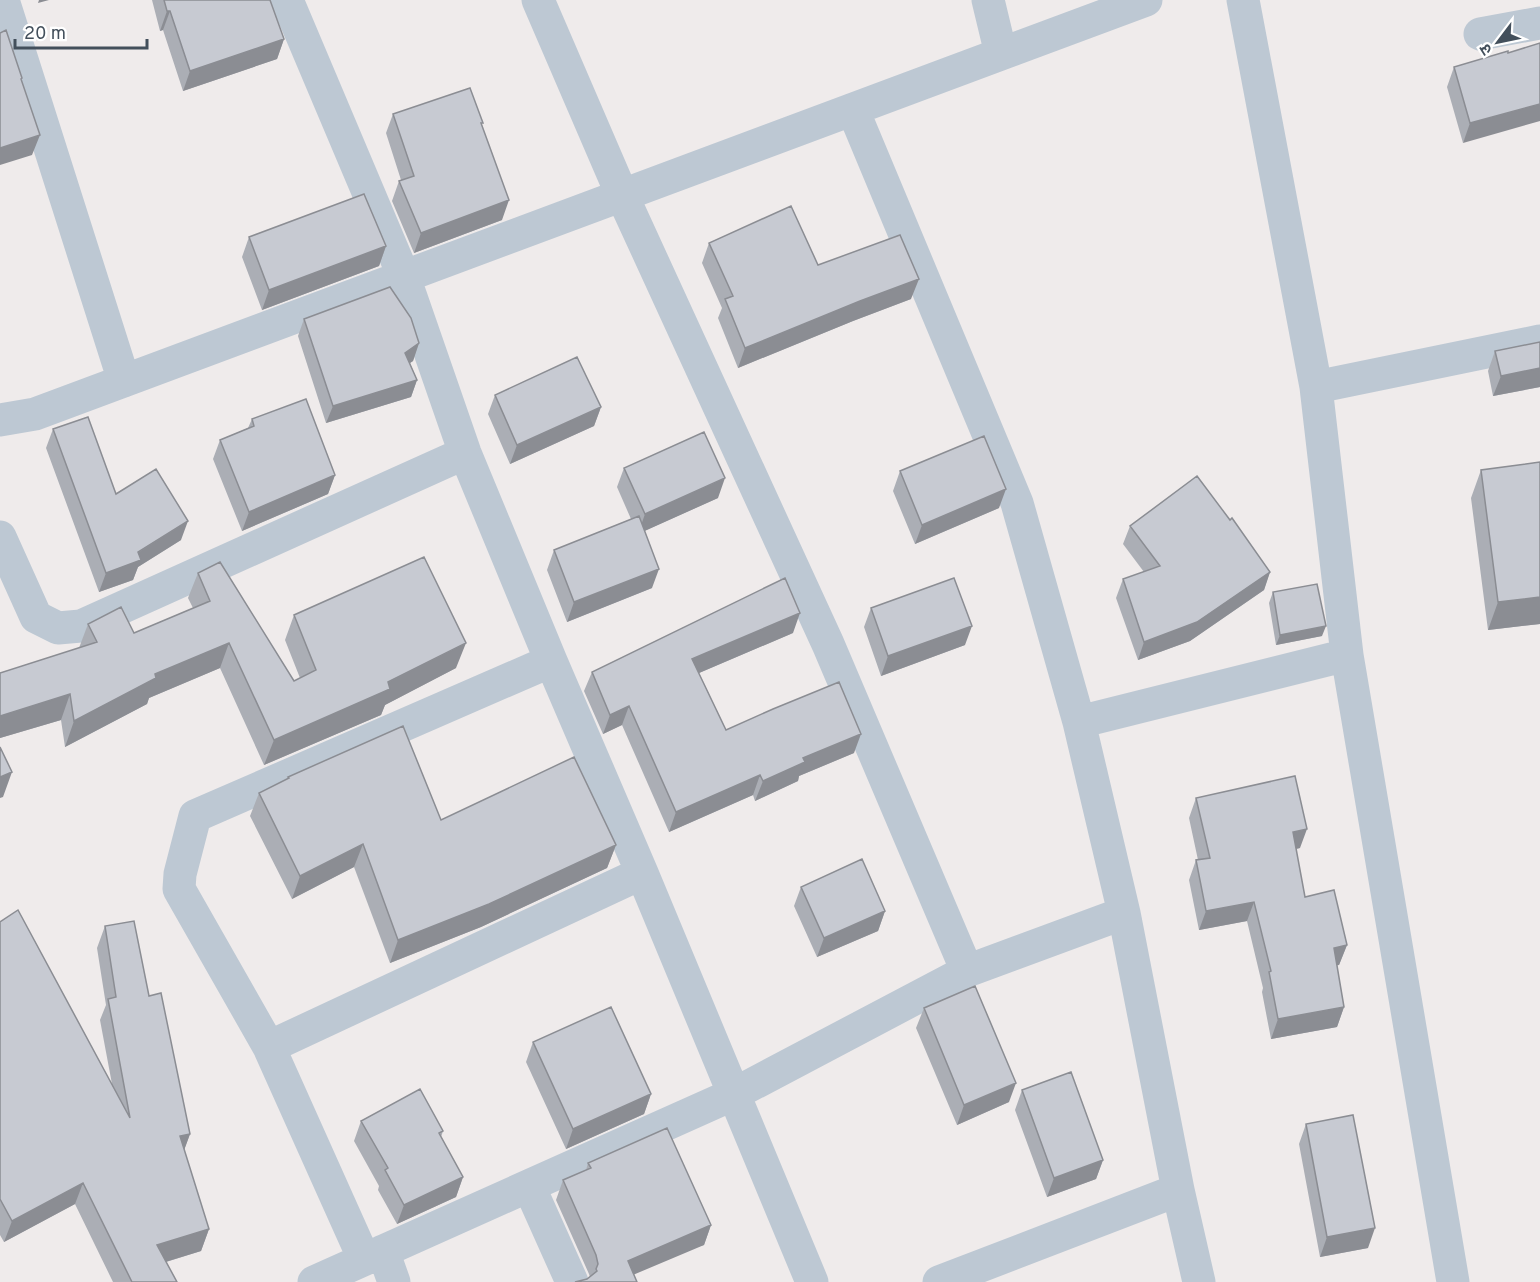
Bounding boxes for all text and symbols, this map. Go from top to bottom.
scale bar [15,12,147,50]
north arrow [1468,12,1528,72]
text: 20 m [24,23,66,46]
text: उ [1476,39,1498,58]

